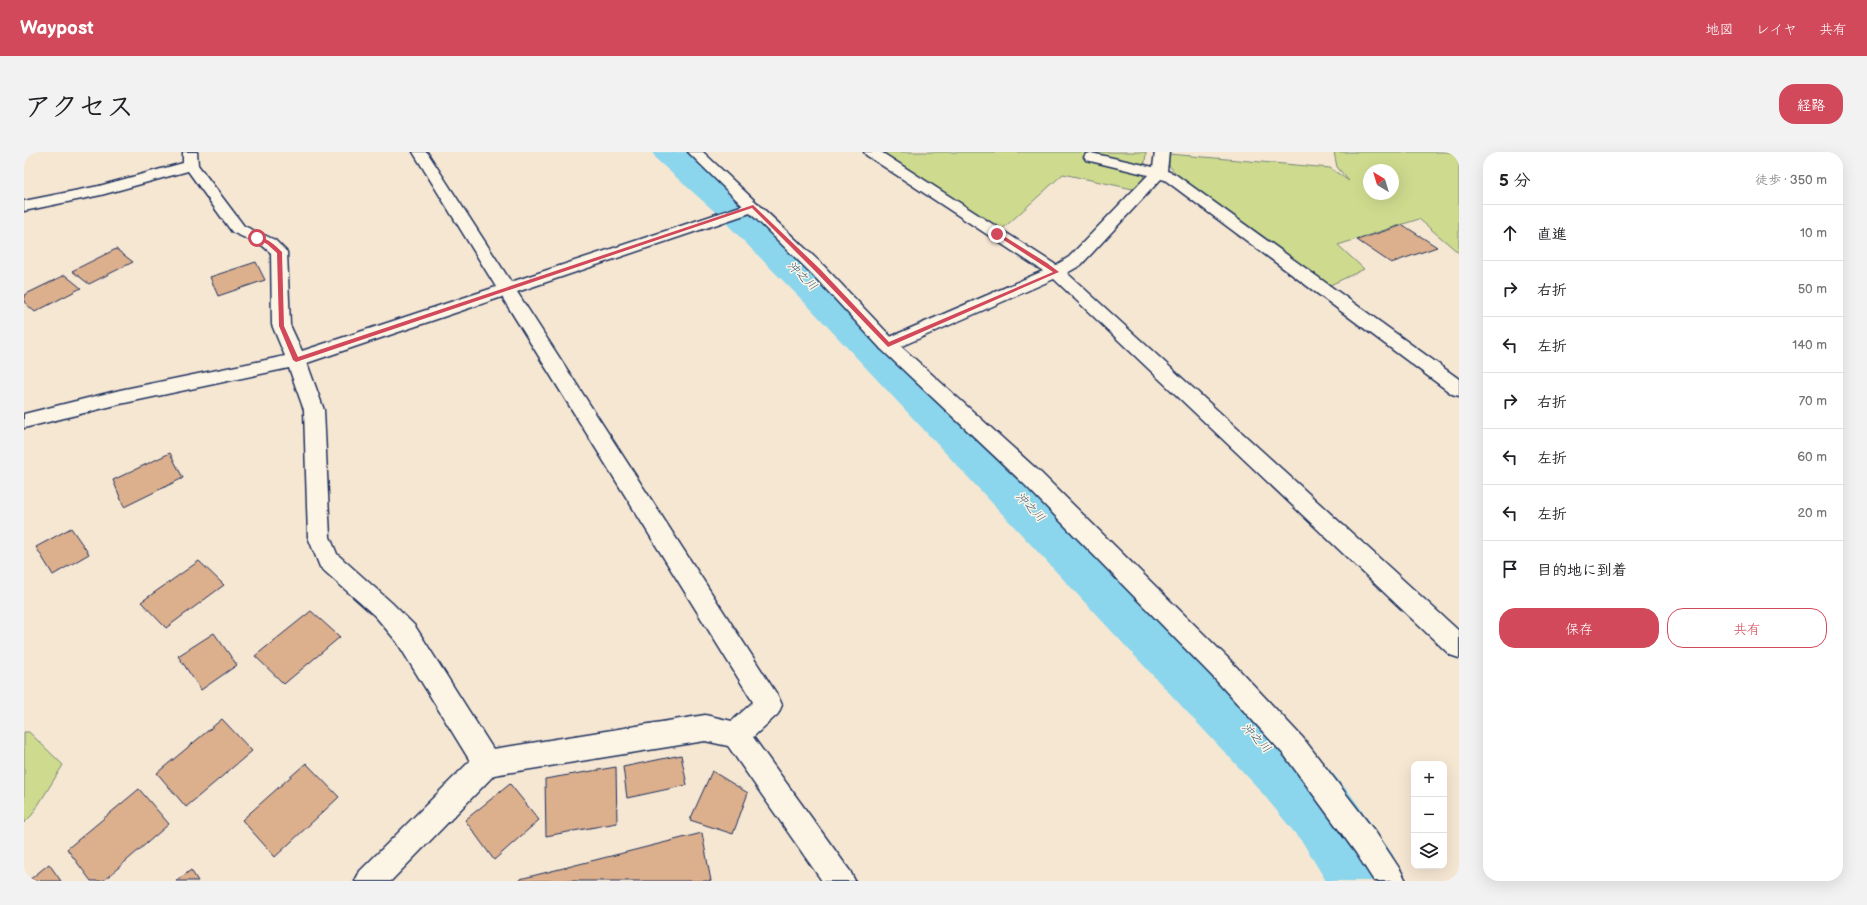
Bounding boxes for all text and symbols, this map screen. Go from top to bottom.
text: Waypost [20,17,94,40]
text: 地図 [1706,21,1734,38]
text: レイヤ [1756,21,1797,38]
text: 共有 [1819,21,1847,38]
button: 経路 [1779,84,1843,124]
text: アクセス [24,91,134,124]
north arrow [1363,164,1399,200]
text: 5 分 [1499,171,1530,191]
text: 徒歩 · 350 m [1755,172,1827,188]
icon: ahead [1499,222,1521,244]
route end [988,225,1006,243]
text: 直進 [1537,225,1567,244]
text: 10 m [1800,225,1827,241]
route start [248,229,266,247]
water label: 沖之川 [784,258,820,294]
icon: right [1499,278,1521,300]
text: 右折 [1537,281,1567,300]
text: 50 m [1798,281,1827,297]
icon: left [1499,334,1521,356]
text: 左折 [1537,337,1567,356]
text: 140 m [1792,337,1827,353]
icon: right [1499,390,1521,412]
text: 右折 [1537,393,1567,412]
text: 70 m [1799,393,1827,409]
icon: left [1499,446,1521,468]
text: 左折 [1537,449,1567,468]
text: 60 m [1797,449,1827,465]
water label: 沖之川 [1012,489,1048,525]
icon: left [1499,502,1521,524]
text: 左折 [1537,505,1567,524]
text: 20 m [1797,505,1827,521]
icon: arrive [1499,558,1521,580]
text: 目的地に到着 [1537,561,1627,580]
button: 保存 [1499,608,1659,648]
button: 共有 [1667,608,1827,648]
water label: 沖之川 [1238,720,1274,756]
map controls [1411,761,1447,869]
button: + [1411,761,1447,797]
button: − [1411,797,1447,833]
button: layers [1411,833,1447,869]

